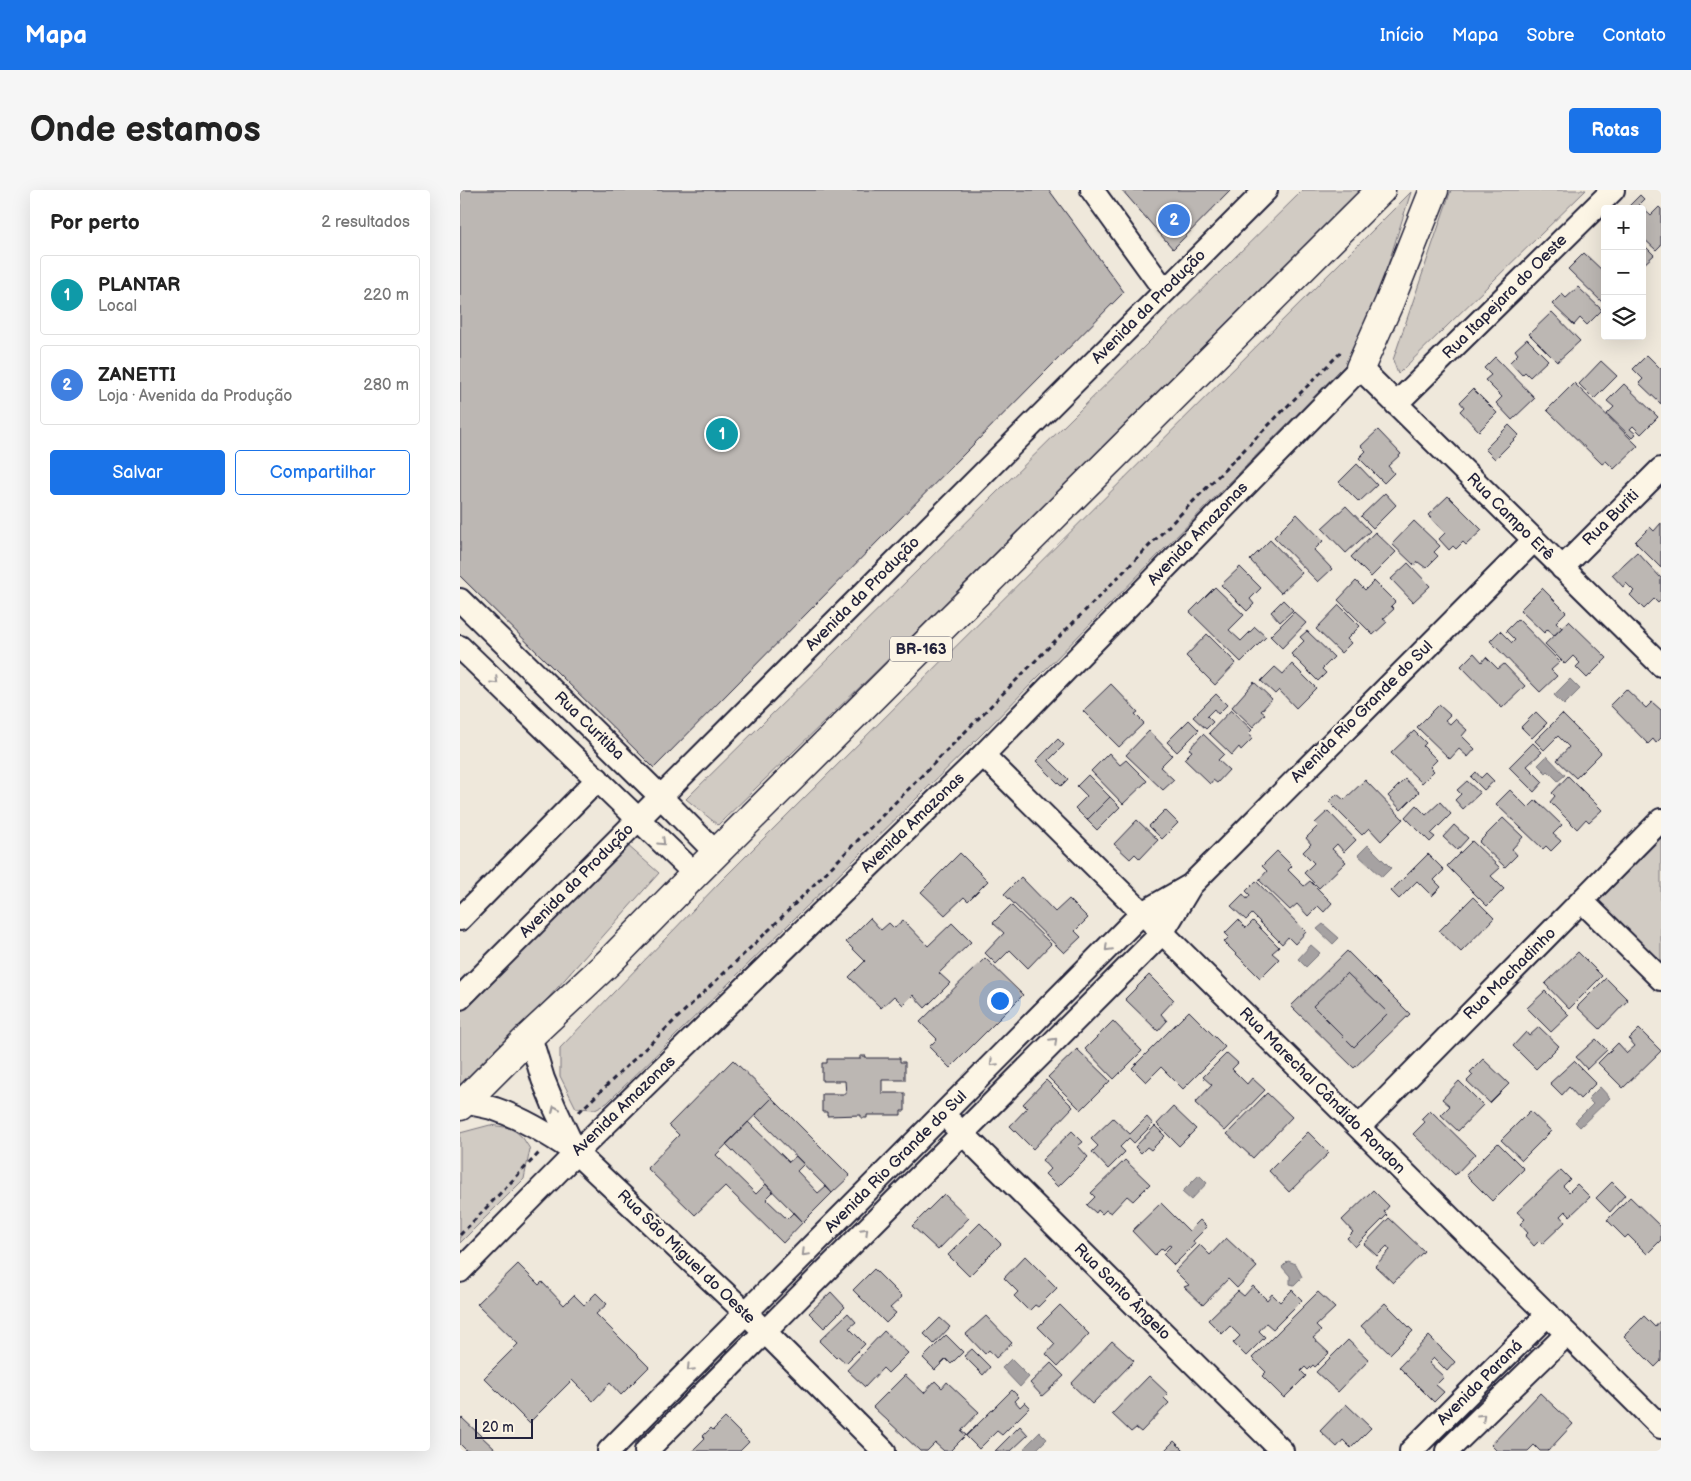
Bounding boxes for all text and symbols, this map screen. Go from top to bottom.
text: Mapa [25,21,87,50]
text: Início [1380,25,1424,46]
text: Mapa [1452,25,1498,46]
text: Sobre [1526,25,1574,46]
text: Contato [1602,25,1666,46]
button: Rotas [1569,108,1661,153]
text: Onde estamos [30,109,261,152]
pin: 2 [1158,201,1190,239]
map controls [1601,205,1646,340]
button: + [1601,205,1646,250]
text: Por perto [50,210,140,235]
text: 2 resultados [321,213,410,232]
street label: Rua Itapejara do Oeste [1439,230,1572,363]
street label: Avenida da Produção [1088,246,1210,368]
button: − [1601,250,1646,295]
text: PLANTAR [98,274,180,297]
text: 1 [64,286,70,305]
text: 220 m [363,286,409,305]
button: layers [1601,295,1646,340]
text: Local [98,297,137,316]
text: ZANETTI [98,364,176,387]
text: 2 [62,376,72,395]
text: 280 m [363,376,409,395]
text: Loja · Avenida da Produção [98,387,292,406]
pin: 1 [706,415,738,453]
button: Salvar [50,450,225,495]
button: Compartilhar [235,450,410,495]
street label: Rua Campo Erê [1462,469,1558,565]
street label: Avenida Amazonas [1144,478,1252,590]
street label: Rua Buriti [1579,486,1643,550]
street label: Avenida da Produção [802,533,924,655]
road number: BR-163 [890,636,952,662]
street label: Avenida Rio Grande do Sul [1287,637,1437,787]
one-way arrow [489,675,498,684]
street label: Rua Curitiba [550,688,628,764]
street label: Avenida Amazonas [857,769,969,877]
street label: Avenida da Produção [516,820,638,942]
one-way arrow [656,836,665,845]
street label: Rua Machadinho [1460,924,1560,1024]
one-way arrow [1104,942,1113,951]
your location [987,988,1013,1014]
street label: Rua Marechal Cândido Rondon [1235,1004,1409,1178]
one-way arrow [1048,1038,1057,1047]
street label: Avenida Amazonas [568,1052,680,1160]
one-way arrow [990,1057,999,1066]
street label: Avenida Rio Grande do Sul [821,1087,971,1237]
one-way arrow [550,1105,561,1114]
street label: Rua São Miguel do Oeste [613,1186,759,1328]
one-way arrow [860,1227,869,1236]
street label: Rua Santo Ângelo [1070,1238,1176,1344]
one-way arrow [802,1247,811,1256]
street label: Avenida Paraná [1433,1336,1527,1430]
one-way arrow [687,1363,696,1372]
one-way arrow [1476,1414,1485,1423]
scale bar [475,1416,532,1439]
text: 20 m [482,1419,514,1436]

